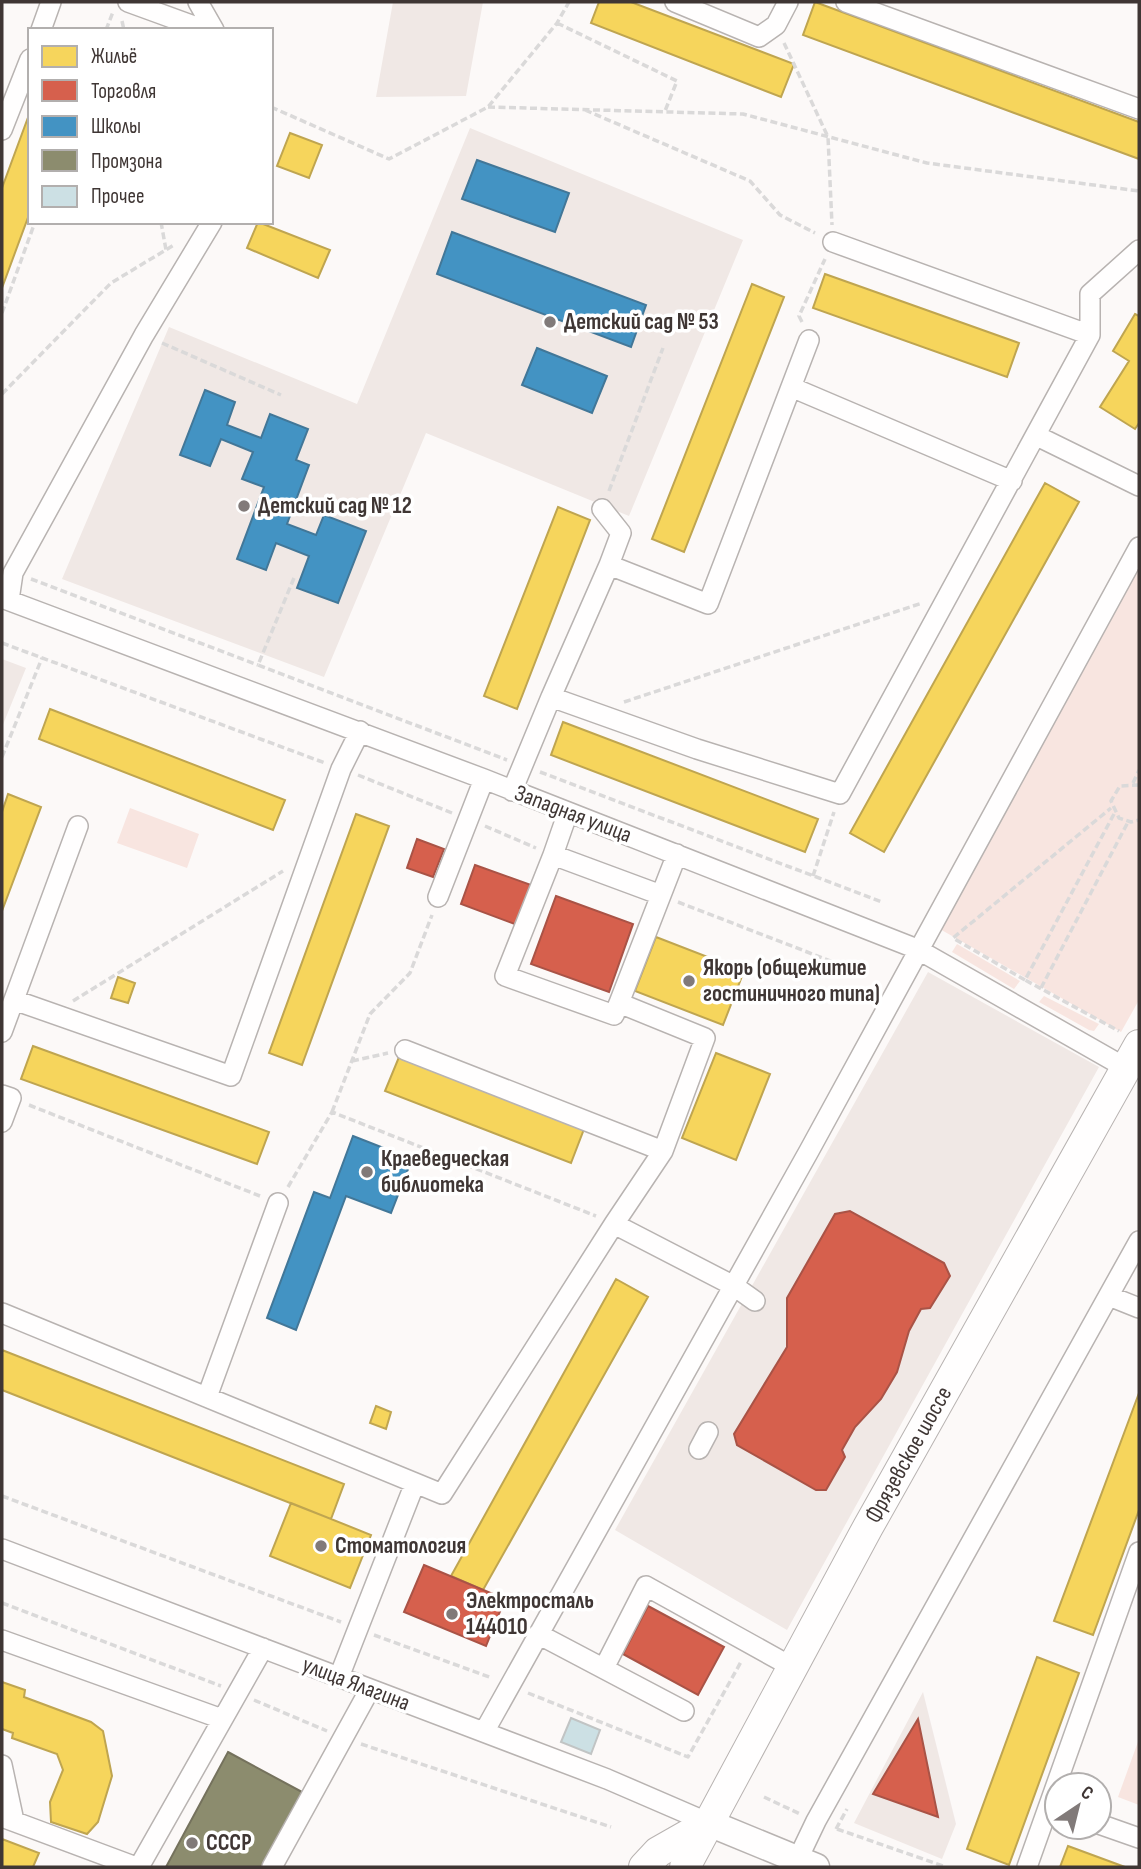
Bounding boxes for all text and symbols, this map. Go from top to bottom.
legend [28,28,273,224]
text: Жильё [91,44,137,69]
text: Торговля [91,79,156,104]
text: Школы [91,114,141,139]
text: Промзона [91,149,162,174]
text: Прочее [91,184,144,209]
place label: Детский сад № 53 [564,308,719,336]
marker: Детский сад № 53 [542,314,558,330]
place label: Детский сад № 12 [258,492,412,520]
marker: Детский сад № 12 [236,498,252,514]
street label: Западная улица [510,779,636,849]
place label: Якорь (общежитие гостиничного типа) [703,954,880,1008]
marker: Якорь (общежитие гостиничного типа) [681,973,697,989]
place label: Краеведческая библиотека [381,1145,509,1199]
marker: Краеведческая библиотека [359,1164,375,1180]
street label: Фрязевское шоссе [859,1382,958,1528]
place label: Стоматология [335,1532,466,1560]
marker: Стоматология [313,1538,329,1554]
place label: Электросталь 144010 [466,1587,594,1641]
marker: Электросталь 144010 [444,1606,460,1622]
street label: улица Ялагина [298,1651,414,1717]
north arrow [1043,1771,1113,1841]
text: С [1076,1781,1098,1806]
place label: СССР [206,1829,252,1857]
marker: СССР [184,1835,200,1851]

